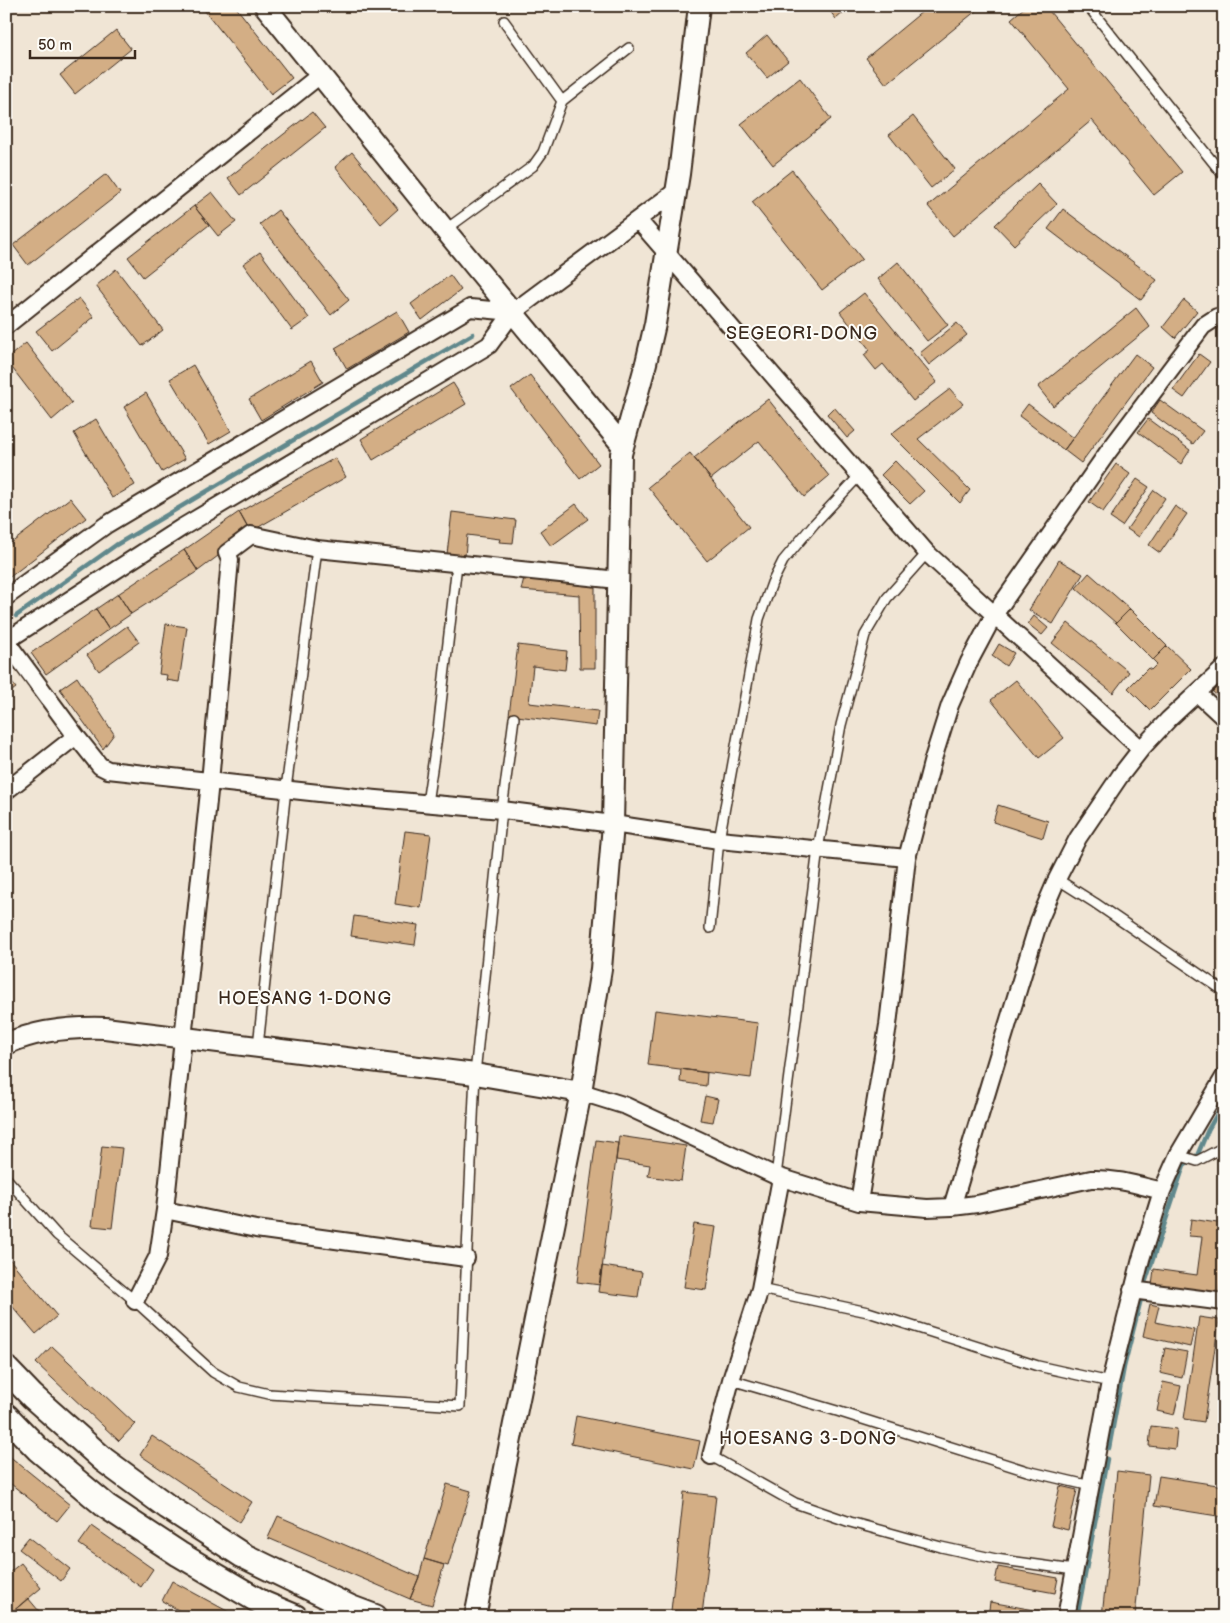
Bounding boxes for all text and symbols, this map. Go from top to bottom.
scale bar [30,28,135,60]
text: 50 m [38,36,72,55]
district label: SEGEORI-DONG [726,323,878,344]
district label: HOESANG 1-DONG [218,988,392,1009]
district label: HOESANG 3-DONG [719,1428,897,1449]

